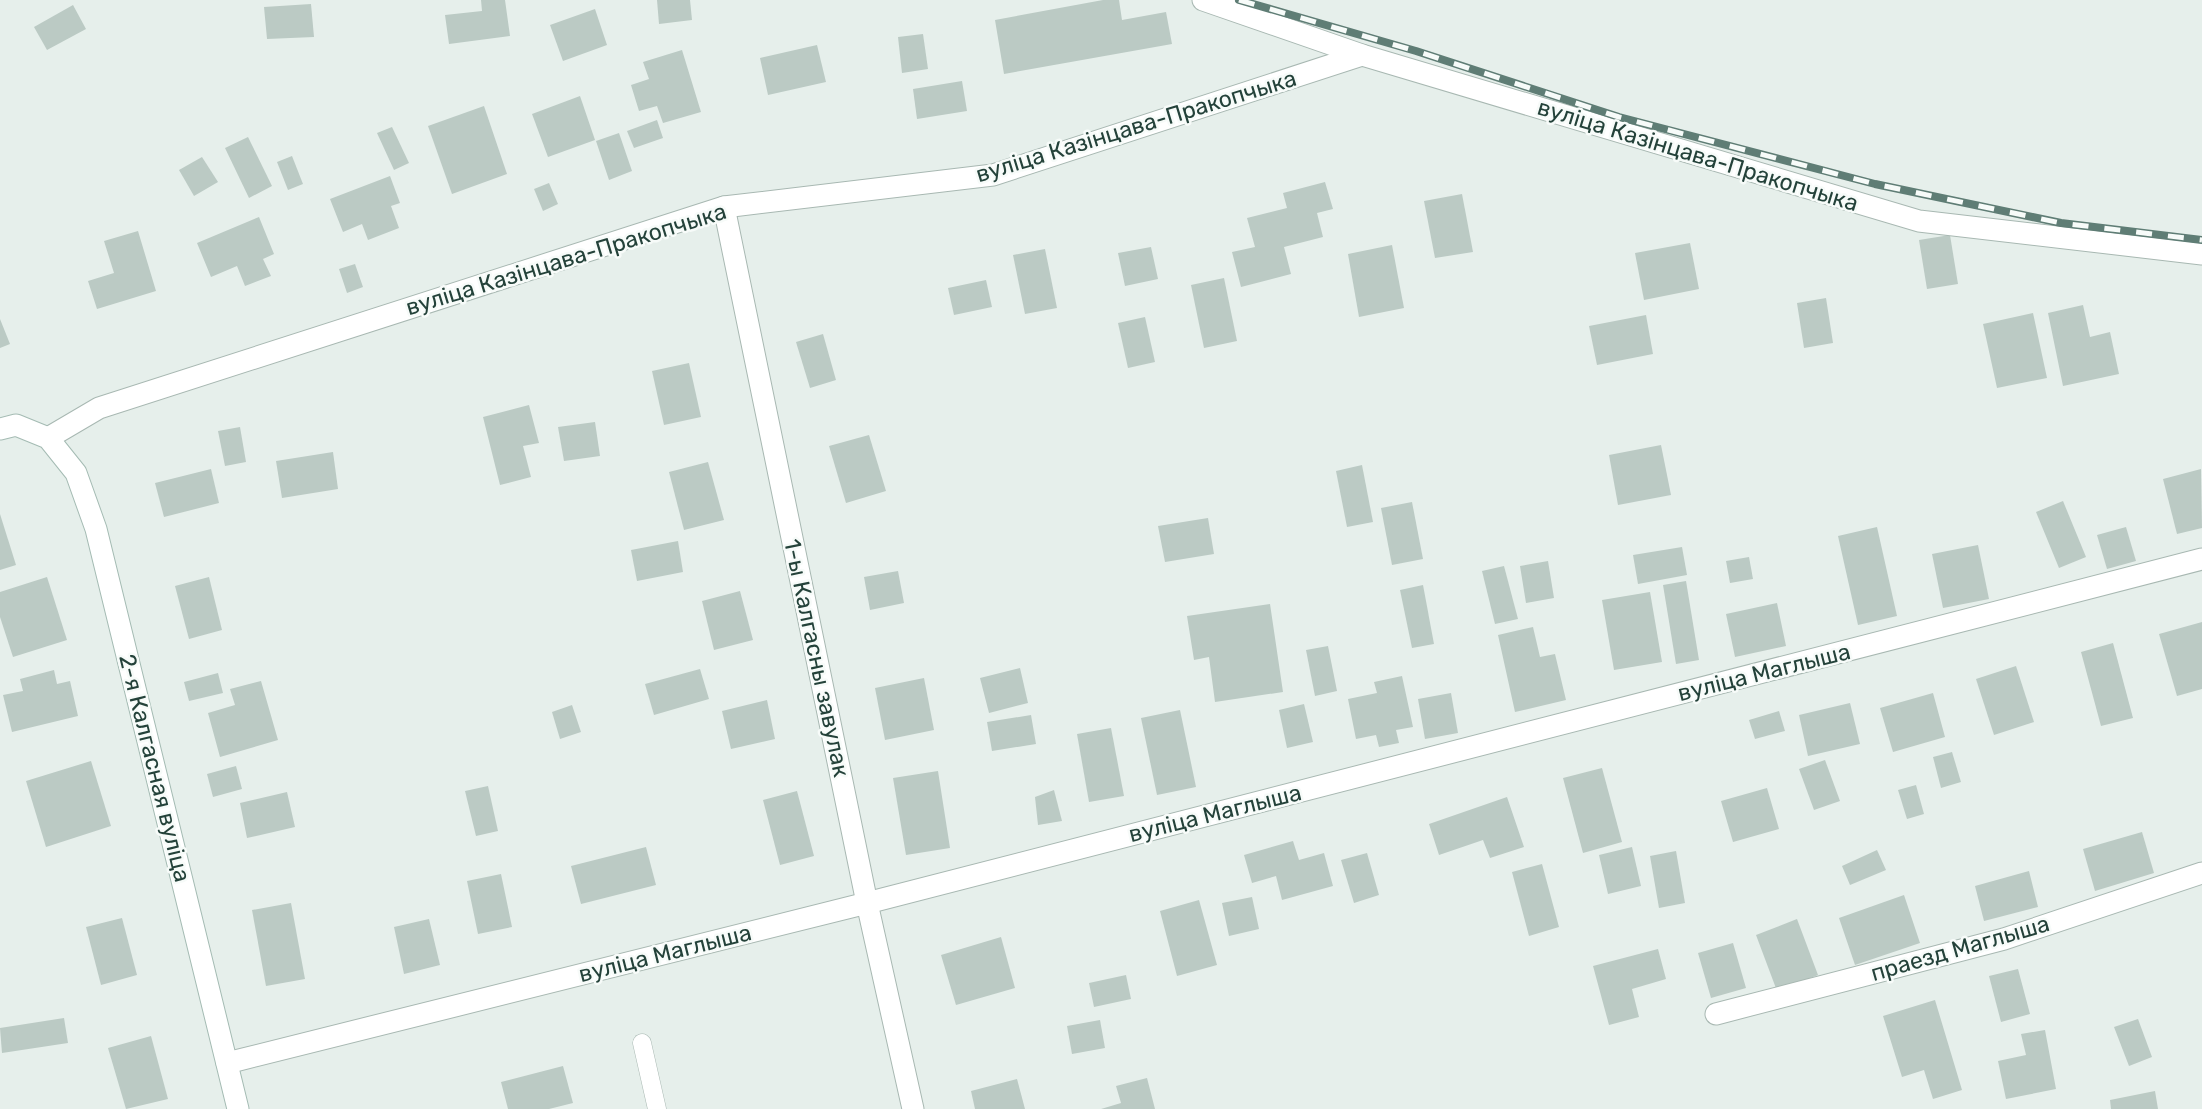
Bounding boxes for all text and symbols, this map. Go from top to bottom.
street label: вуліца Казінцава-Пракопчыка [972,64,1300,188]
street label: вуліца Казінцава-Пракопчыка [1534,93,1862,217]
street label: вуліца Казінцава-Пракопчыка [402,197,730,321]
street label: 1-ы Калгасны завулак [778,536,856,780]
street label: вуліца Маглыша [1675,637,1853,707]
street label: 2-я Калгасная вуліца [113,651,197,885]
street label: вуліца Маглыша [1126,778,1304,848]
street label: праезд Маглыша [1867,909,2053,987]
street label: вуліца Маглыша [576,918,754,988]

